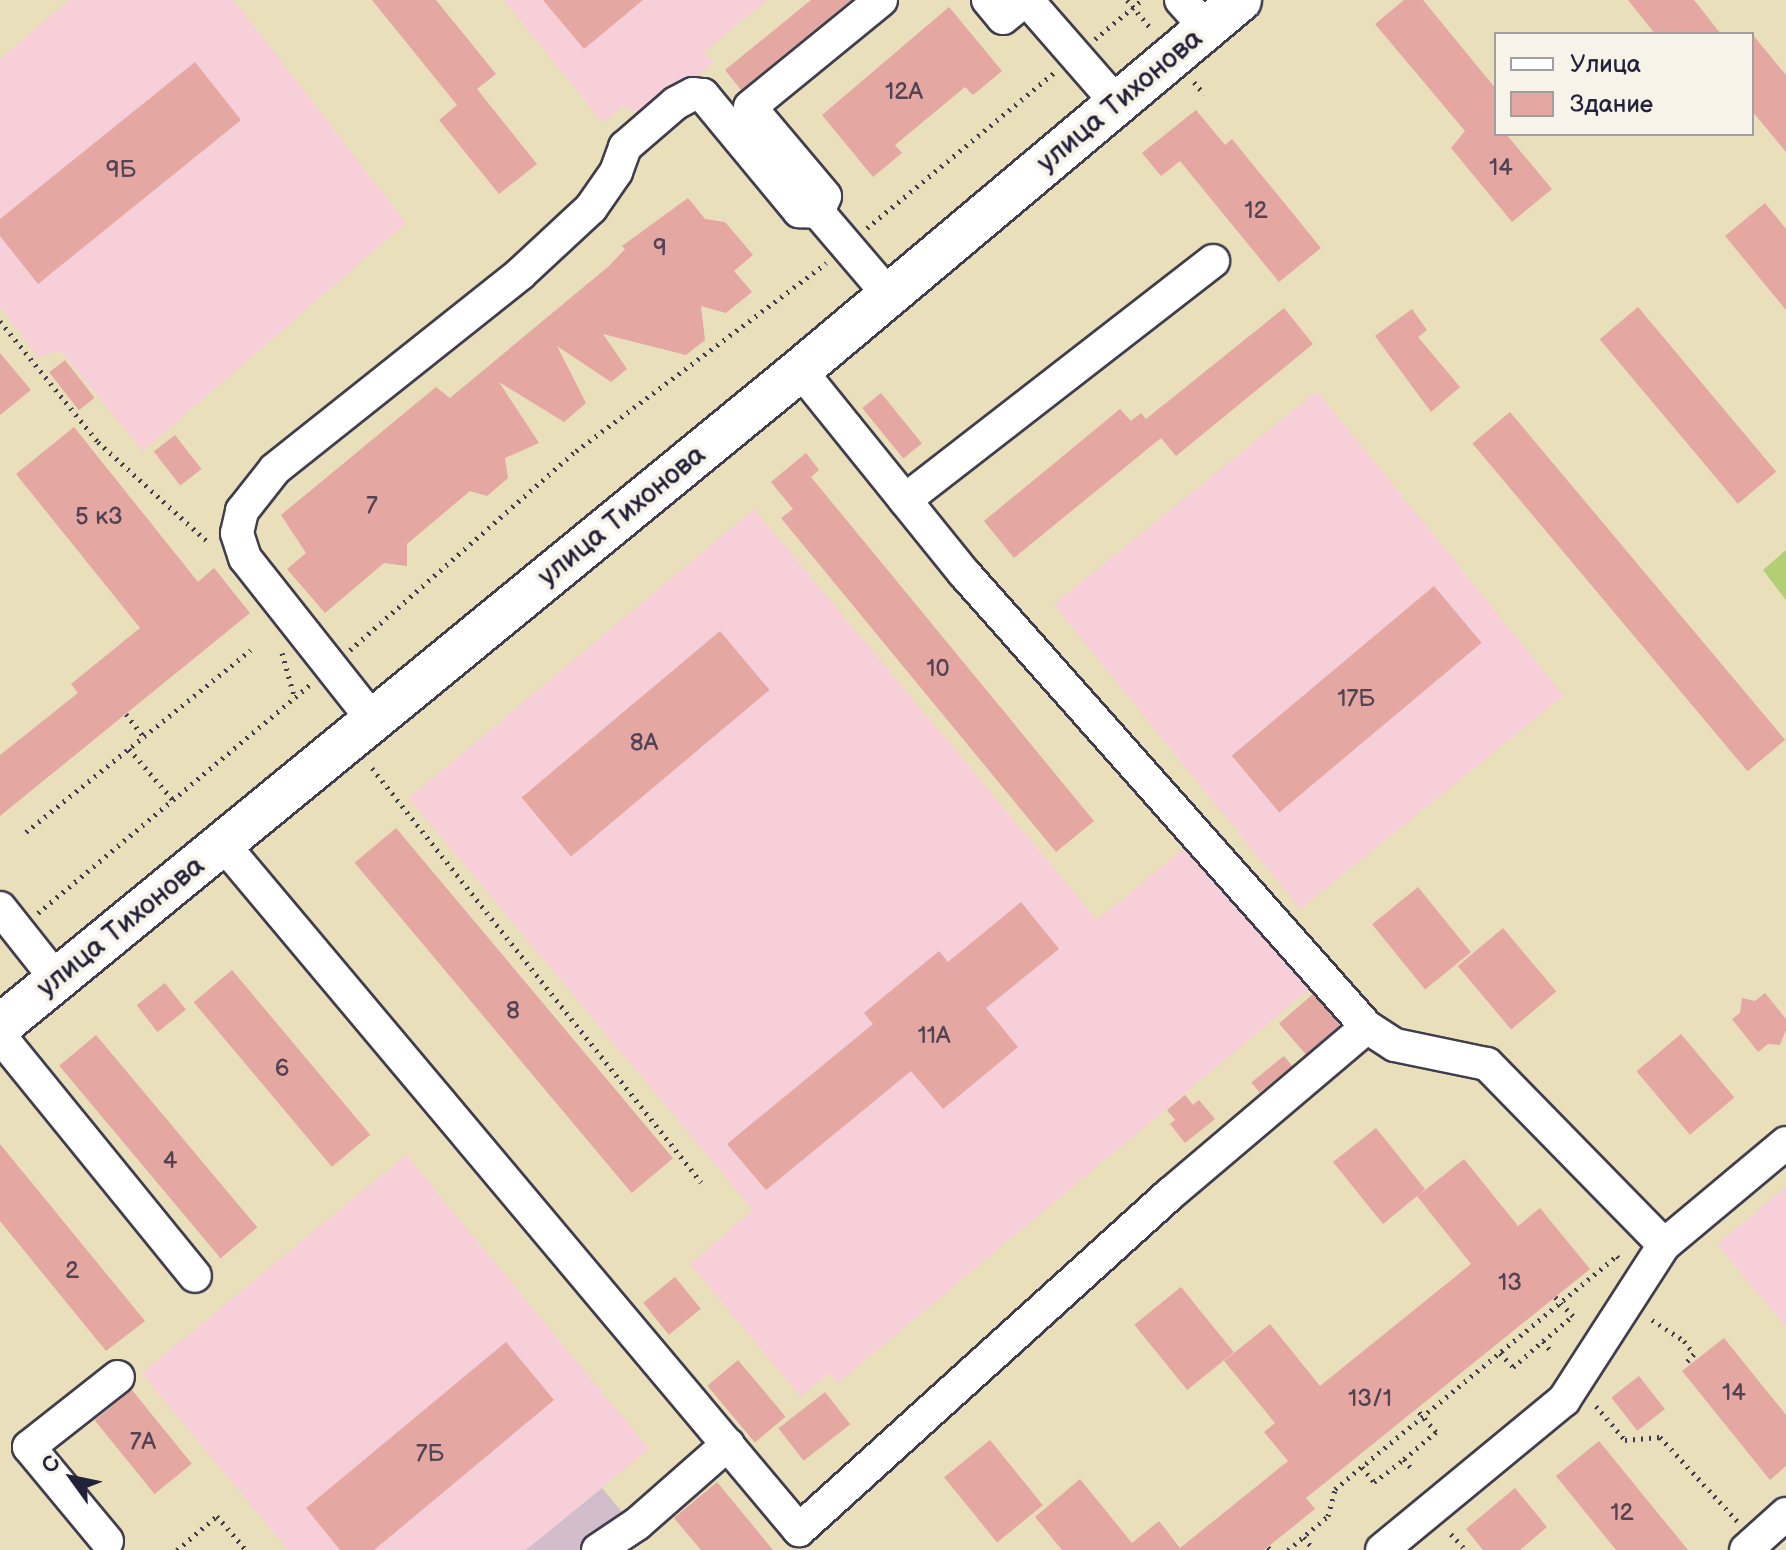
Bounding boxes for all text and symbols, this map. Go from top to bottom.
street label: улица Тихонова [1030,22,1210,180]
legend [1494,32,1754,136]
text: Улица [1570,50,1641,79]
house number: 12А [885,78,923,106]
text: Здание [1570,90,1653,119]
house number: 14 [1489,154,1513,182]
house number: 9Б [106,156,136,184]
house number: 12 [1244,197,1268,225]
house number: 9 [653,234,667,262]
street label: улица Тихонова [532,438,712,594]
house number: 7 [366,492,378,520]
house number: 5 к3 [75,503,123,531]
house number: 10 [926,655,950,683]
house number: 17Б [1337,685,1375,713]
house number: 8А [630,729,658,757]
street label: улица Тихонова [31,849,211,1005]
house number: 8 [506,997,520,1025]
house number: 11А [917,1022,951,1050]
house number: 6 [275,1055,289,1083]
house number: 4 [163,1147,177,1175]
house number: 2 [65,1257,79,1285]
house number: 13 [1498,1269,1522,1297]
house number: 14 [1722,1379,1746,1407]
house number: 13/1 [1348,1385,1392,1413]
house number: 7А [130,1428,156,1456]
north arrow [32,1438,112,1518]
house number: 7Б [416,1440,444,1468]
text: С [36,1451,67,1478]
house number: 12 [1610,1499,1634,1527]

